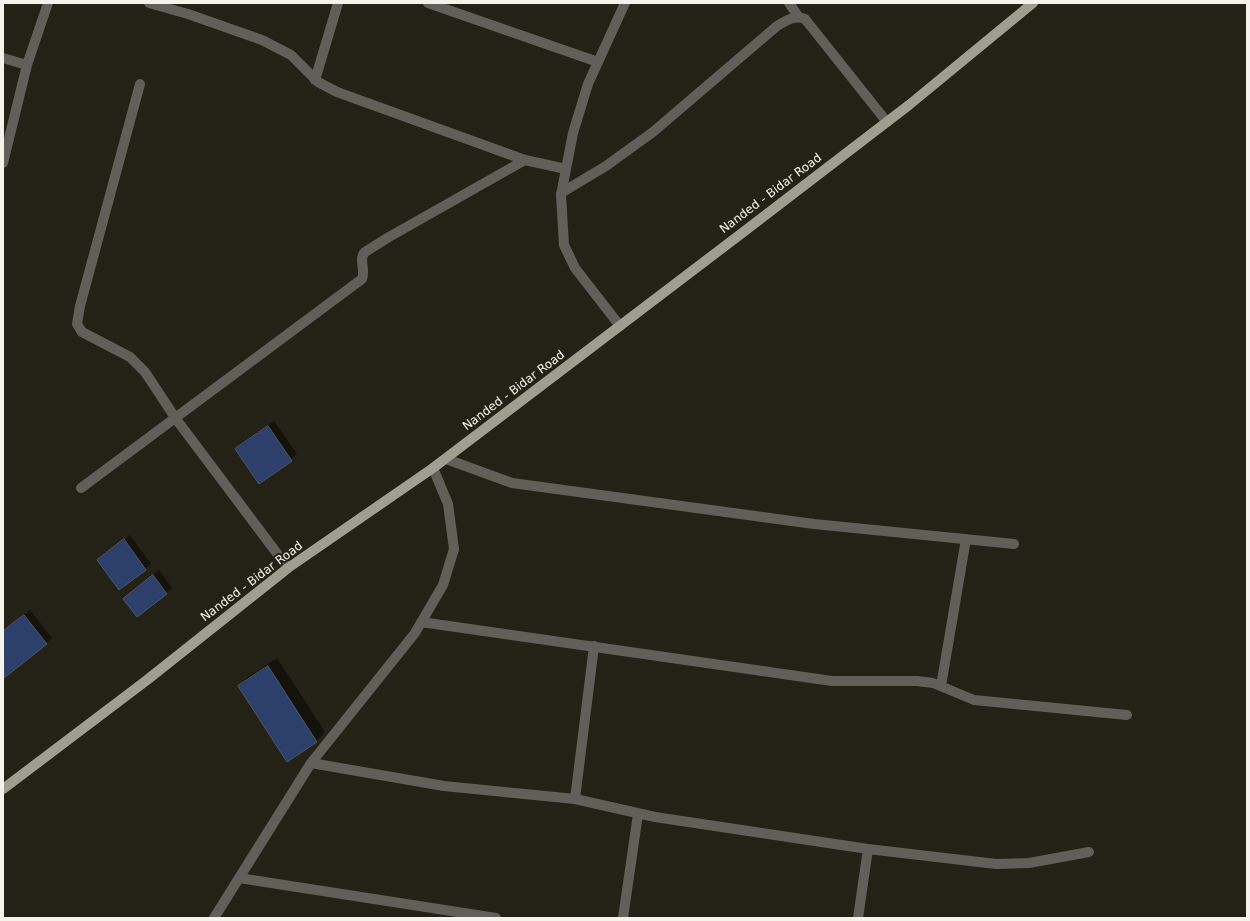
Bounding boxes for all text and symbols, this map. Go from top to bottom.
street label: Nanded - Bidar Road [717,151,825,237]
street label: Nanded - Bidar Road [460,348,568,434]
street label: Nanded - Bidar Road [198,539,306,625]

